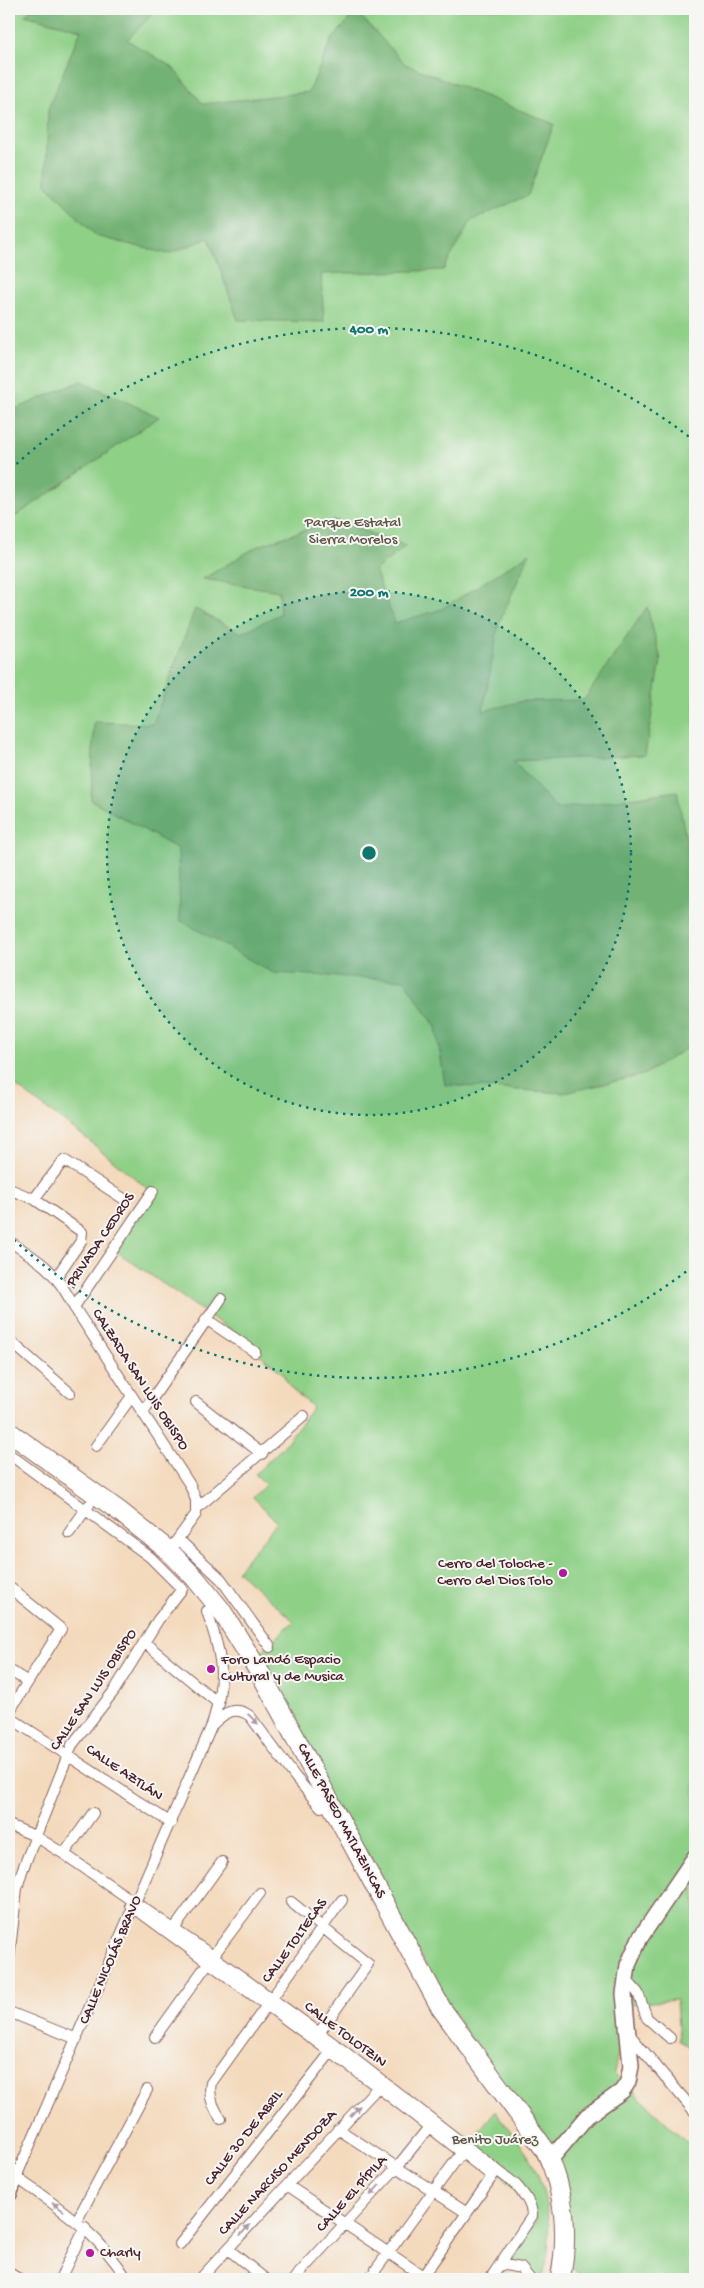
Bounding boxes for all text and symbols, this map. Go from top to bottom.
text: 400 m [349,321,389,339]
park label: Parque Estatal Sierra Morelos [304,514,401,549]
text: 200 m [350,584,389,602]
centre of rings [360,844,378,862]
street label: PRIVADA CEDROS [62,1189,139,1292]
street label: CALZADA SAN LUIS OBISPO [87,1306,193,1454]
place label: Cerro del Toloche - Cerro del Dios Tolo [437,1555,553,1590]
marker: Cerro del Toloche - Cerro del Dios Tolo [557,1567,569,1579]
street label: CALLE SAN LUIS OBISPO [47,1626,141,1754]
place label: Foro Landó Espacio Cultural y de Musica [220,1651,344,1686]
marker: Foro Landó Espacio Cultural y de Musica [205,1663,217,1675]
one-way arrow [247,1713,259,1725]
street label: CALLE PASEO MATLAZINCAS [292,1740,390,1902]
street label: CALLE AZTLÁN [82,1741,166,1806]
street label: CALLE NICOLÁS BRAVO [76,1893,146,2027]
street label: CALLE TOLTECAS [258,1895,332,1987]
street label: CALLE TOLOTZIN [300,1998,390,2072]
street label: CALLE 30 DE ABRIL [201,2086,287,2190]
street label: CALLE NARCISO MENDOZA [215,2105,342,2240]
one-way arrow [349,2106,361,2118]
park label: Benito Juárez [451,2131,538,2149]
street label: CALLE EL PÍPILA [313,2151,392,2236]
one-way arrow [369,2184,381,2196]
one-way arrow [51,2202,64,2212]
one-way arrow [239,2225,251,2237]
place label: Charly [100,2244,141,2262]
marker: Charly [84,2247,96,2259]

